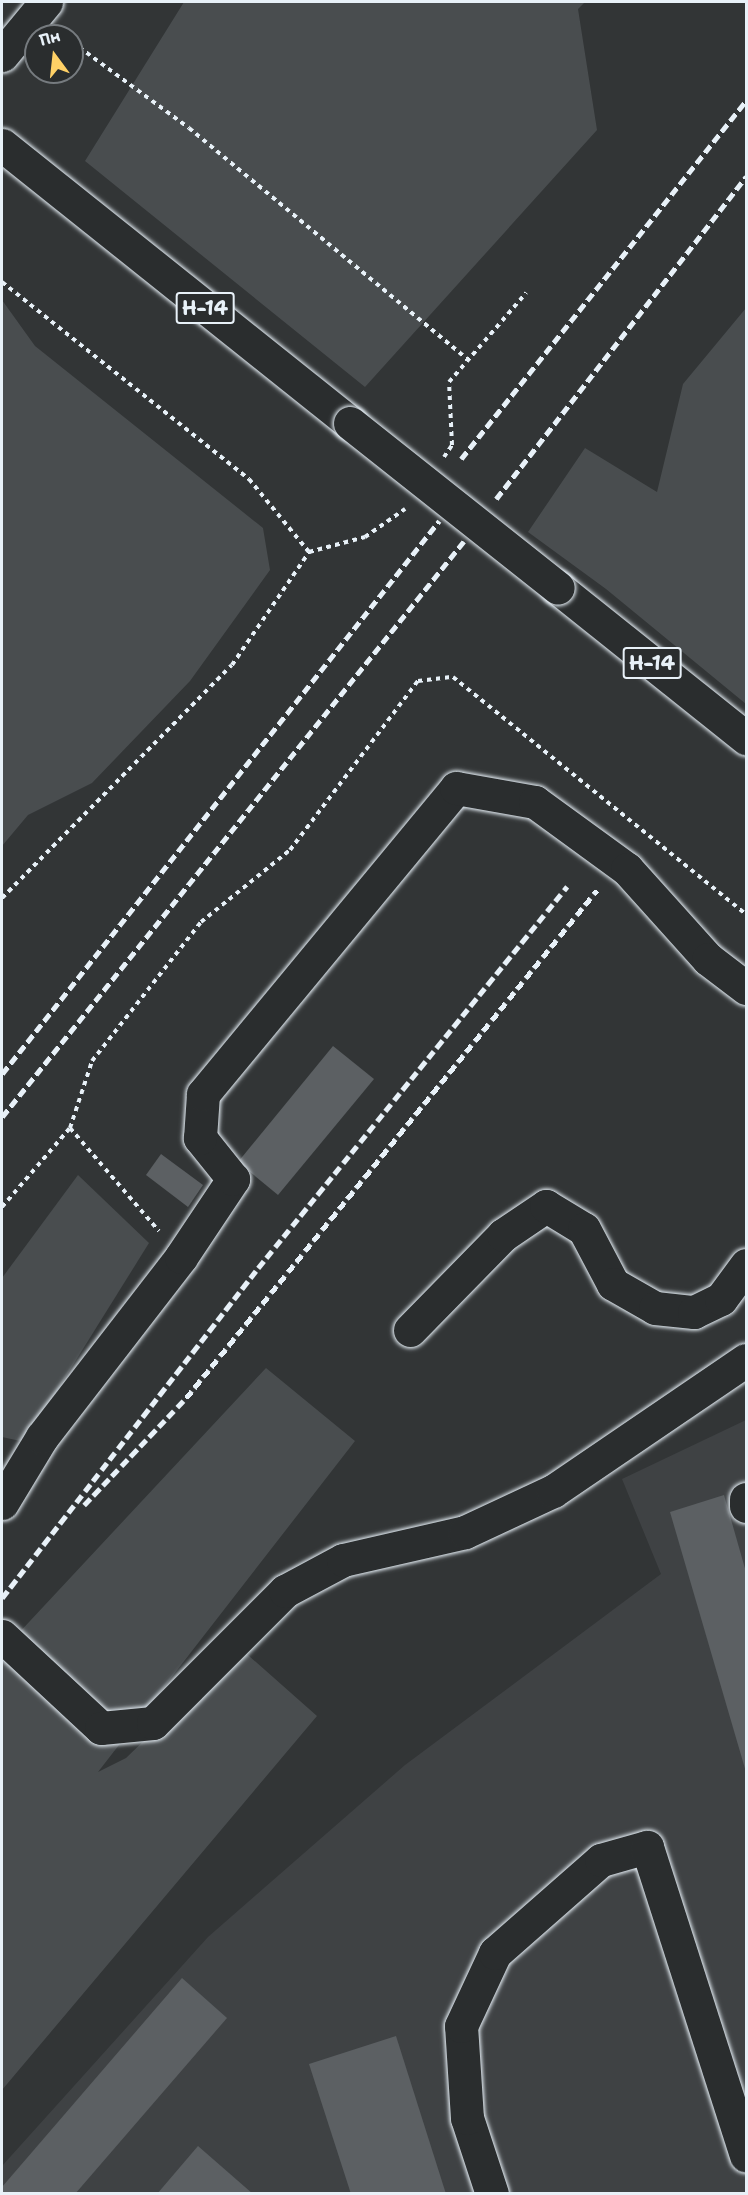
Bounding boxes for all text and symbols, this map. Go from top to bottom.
north arrow [24,24,84,84]
text: Пн [37,25,63,51]
road number: Н-14 [175,290,235,326]
road number: Н-14 [622,645,682,681]

